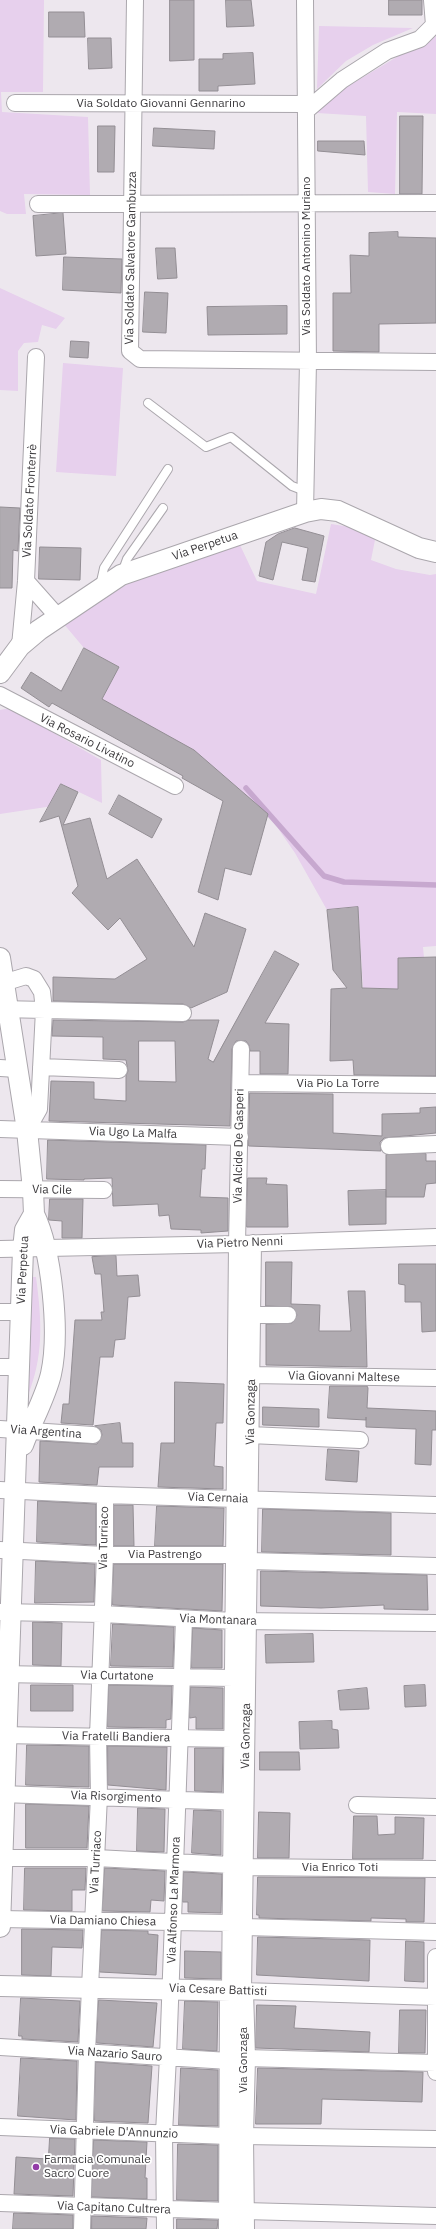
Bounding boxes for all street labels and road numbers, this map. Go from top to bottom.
street label: Via Soldato Giovanni Gennarino [76,97,246,111]
street label: Via Soldato Salvatore Gambuzza [122,171,140,345]
street label: Via Soldato Antonino Muriano [300,176,314,336]
street label: Via Soldato Fronterrè [20,444,40,558]
street label: Via Perpetua [170,528,240,564]
street label: Via Rosario Livatino [37,711,137,771]
street label: Via Pio La Torre [297,1077,379,1091]
street label: Via Alcide De Gasperi [231,1088,247,1204]
street label: Via Ugo La Malfa [89,1124,177,1142]
street label: Via Cile [32,1182,72,1198]
street label: Via Pietro Nenni [197,1234,283,1252]
street label: Via Perpetua [14,1235,32,1305]
street label: Via Giovanni Maltese [288,1369,400,1385]
street label: Via Gonzaga [243,1379,259,1445]
street label: Via Argentina [10,1422,82,1442]
street label: Via Cernaia [187,1490,249,1506]
street label: Via Turriaco [96,1506,112,1570]
street label: Via Pastrengo [128,1548,202,1562]
street label: Via Montanara [179,1611,257,1629]
street label: Via Curtatone [80,1668,154,1684]
street label: Via Gonzaga [238,1703,254,1769]
street label: Via Fratelli Bandiera [62,1729,170,1745]
street label: Via Risorgimento [70,1788,162,1806]
street label: Via Turriaco [87,1830,105,1894]
street label: Via Alfonso La Marmora [165,1836,183,1964]
street label: Via Enrico Toti [302,1861,378,1875]
street label: Via Damiano Chiesa [50,1913,156,1929]
street label: Via Cesare Battisti [169,1981,267,1999]
street label: Via Gonzaga [237,2027,251,2093]
street label: Via Nazario Sauro [67,2044,163,2064]
street label: Via Gabriele D'Annunzio [50,2123,178,2141]
street label: Via Capitano Cultrera [57,2199,171,2217]

